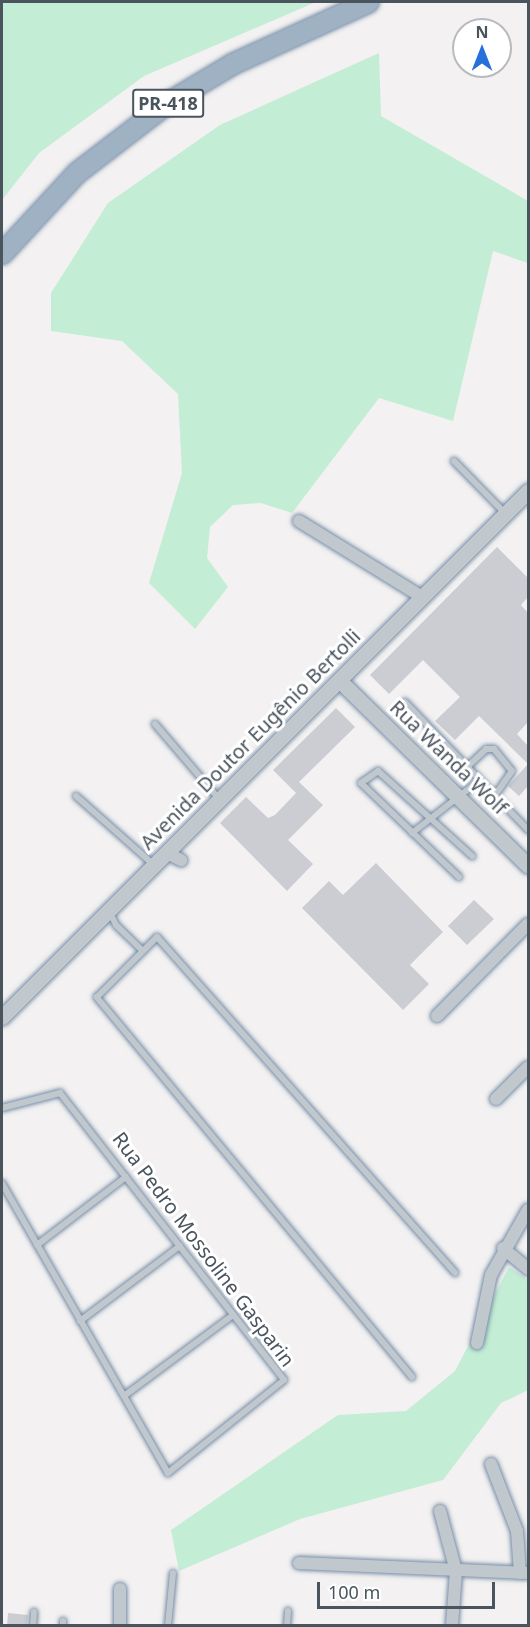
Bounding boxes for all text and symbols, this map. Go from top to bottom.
north arrow [452,18,512,78]
text: N [475,21,489,43]
road number: PR-418 [132,88,204,118]
street label: Avenida Doutor Eugênio Bertolli [135,624,365,854]
street label: Rua Wanda Wolf [385,695,513,819]
street label: Rua Pedro Mossoline Gasparin [108,1127,300,1371]
scale bar [320,1570,498,1608]
text: 100 m [328,1580,380,1604]

